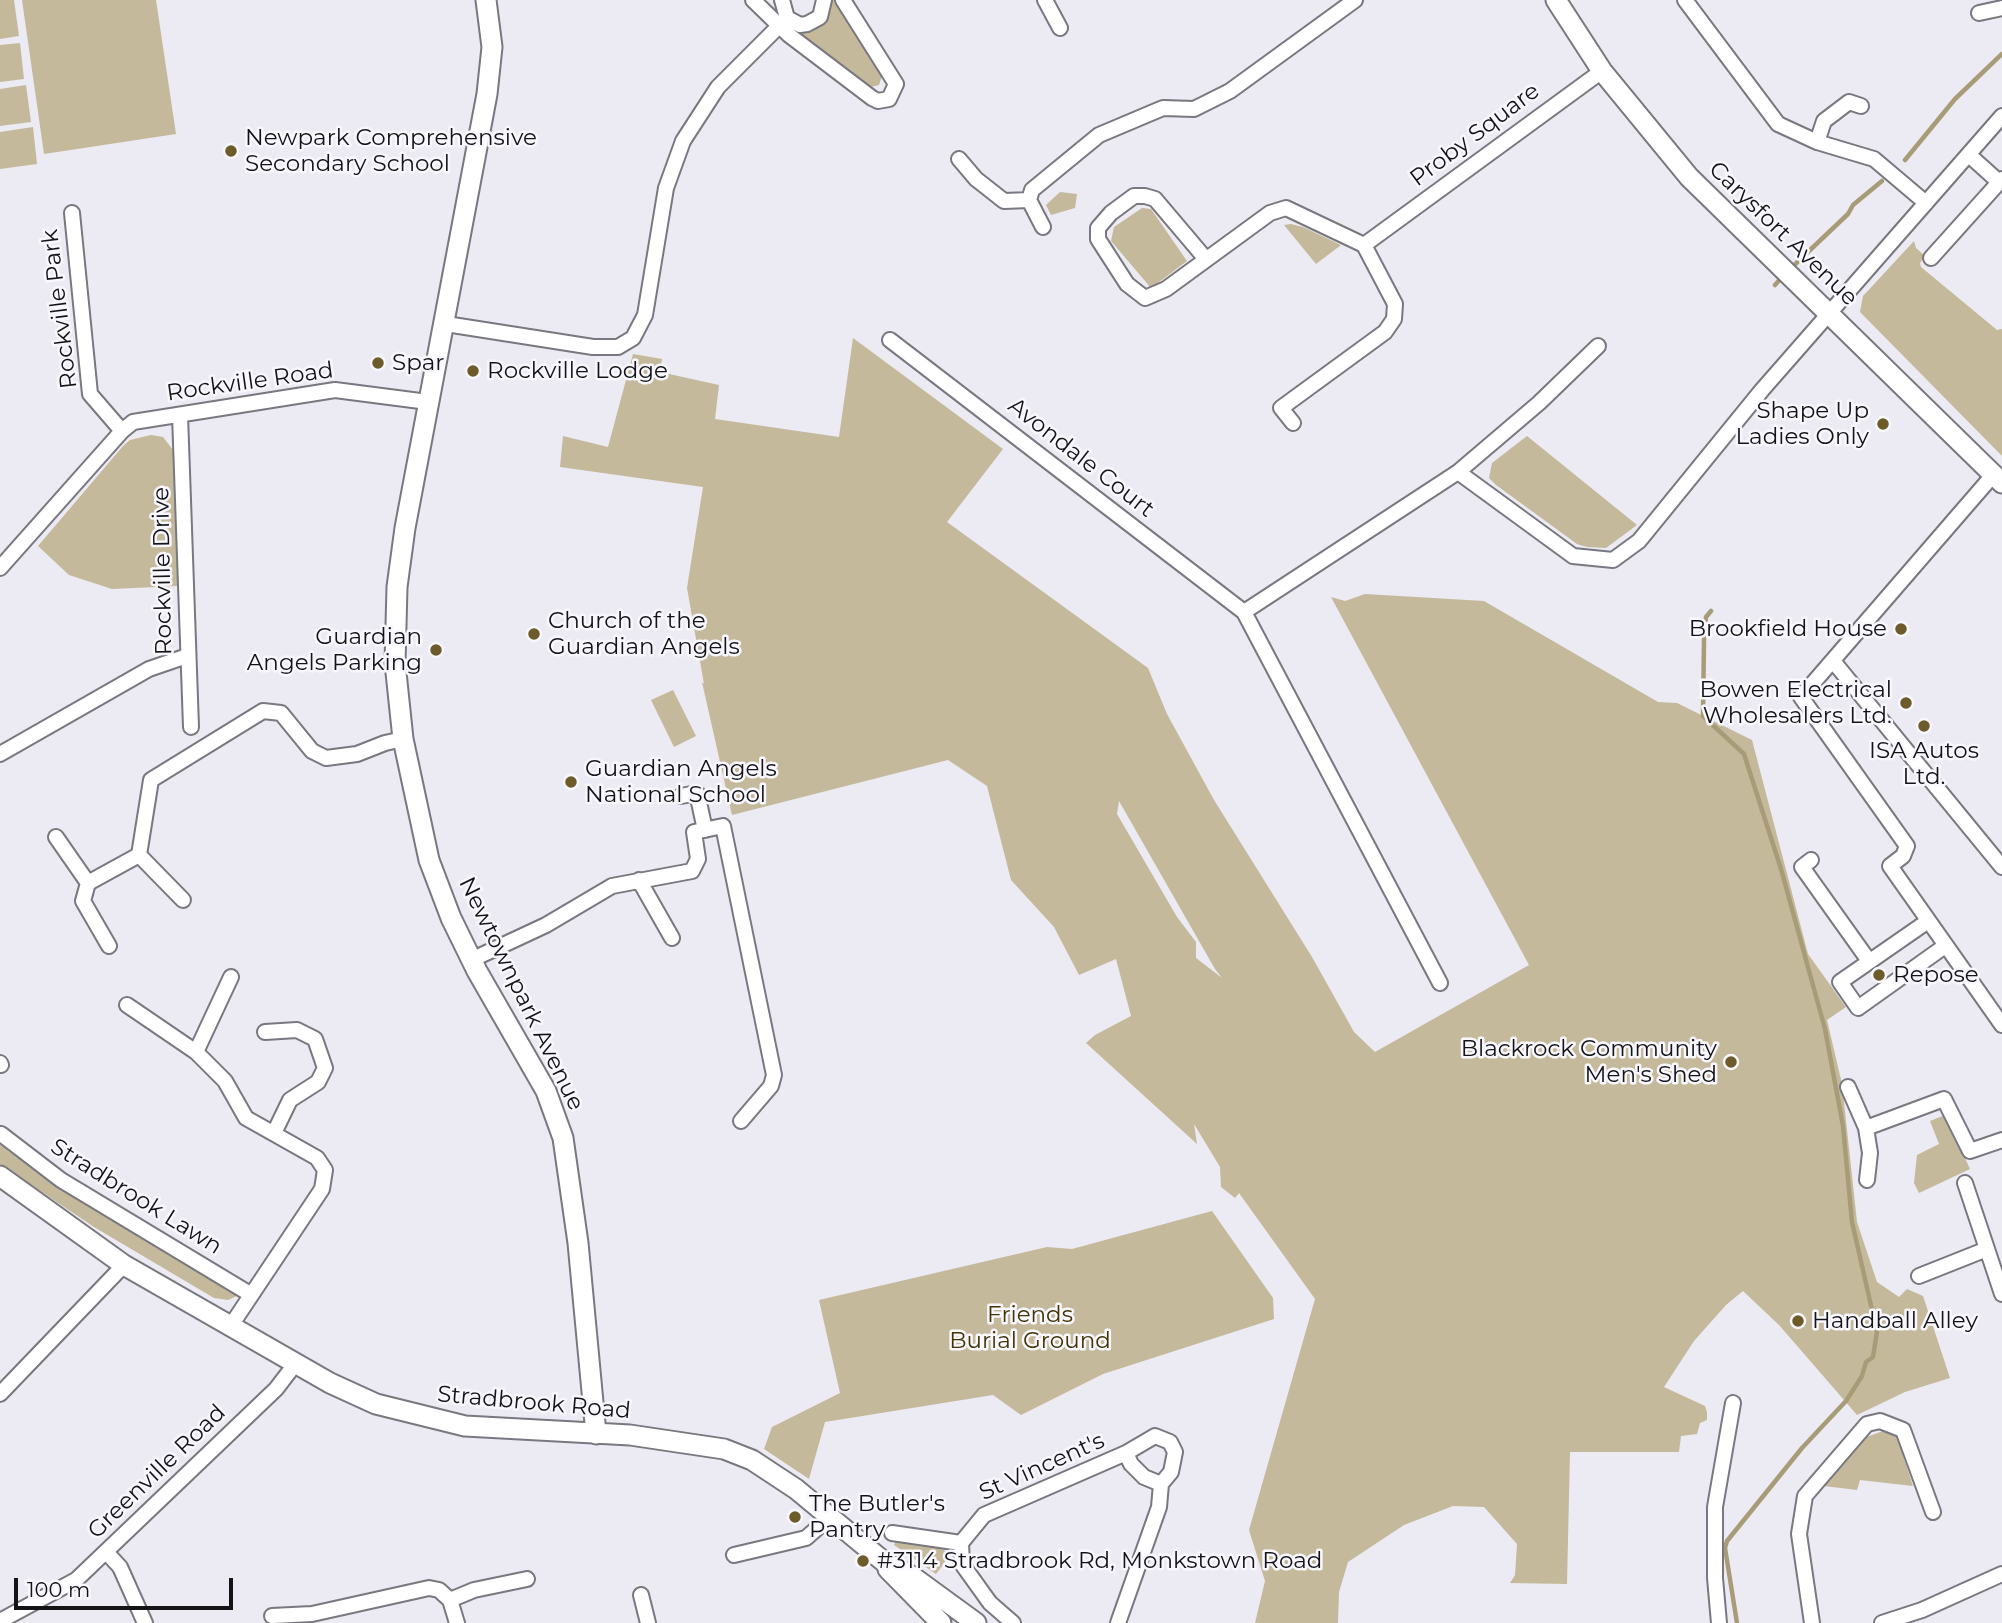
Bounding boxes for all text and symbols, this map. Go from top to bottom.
street label: Proby Square [1405,77,1545,193]
place label: Newpark Comprehensive Secondary School [245,124,537,178]
marker: Newpark Comprehensive Secondary School [223,143,239,159]
street label: Carysfort Avenue [1703,156,1863,312]
street label: Rockville Park [37,228,83,390]
place label: Spar [392,349,444,377]
marker: Spar [370,355,386,371]
street label: Rockville Road [165,357,335,407]
place label: Rockville Lodge [487,357,668,385]
marker: Rockville Lodge [465,363,481,379]
street label: Avondale Court [1002,392,1160,524]
place label: Shape Up Ladies Only [1736,397,1869,451]
marker: Shape Up Ladies Only [1875,416,1891,432]
street label: Rockville Drive [148,487,178,655]
place label: Church of the Guardian Angels [548,607,740,661]
place label: Brookfield House [1689,615,1887,643]
marker: Brookfield House [1893,621,1909,637]
place label: Guardian Angels Parking [247,623,422,677]
marker: Church of the Guardian Angels [526,626,542,642]
marker: Guardian Angels Parking [428,642,444,658]
place label: Bowen Electrical Wholesalers Ltd. [1699,676,1892,730]
marker: Bowen Electrical Wholesalers Ltd. [1898,695,1914,711]
marker: ISA Autos Ltd. [1916,718,1932,734]
place label: ISA Autos Ltd. [1869,737,1979,791]
place label: Guardian Angels National School [585,755,777,809]
marker: Guardian Angels National School [563,774,579,790]
street label: Newtownpark Avenue [452,873,590,1115]
place label: Repose [1893,961,1979,989]
marker: Repose [1871,967,1887,983]
place label: Blackrock Community Men's Shed [1461,1035,1717,1089]
marker: Blackrock Community Men's Shed [1723,1054,1739,1070]
street label: Stradbrook Lawn [45,1133,227,1261]
park label: Friends Burial Ground [949,1301,1111,1355]
place label: Handball Alley [1812,1307,1978,1335]
marker: Handball Alley [1790,1313,1806,1329]
street label: Stradbrook Road [436,1381,632,1425]
street label: Greenville Road [82,1399,232,1545]
street label: St Vincent's [975,1427,1109,1507]
place label: The Butler's Pantry [809,1490,945,1544]
marker: The Butler's Pantry [787,1509,803,1525]
place label: #3114 Stradbrook Rd, Monkstown Road [877,1547,1322,1575]
marker: #3114 Stradbrook Rd, Monkstown Road [855,1553,871,1569]
scale bar [18,1564,236,1608]
text: 100 m [27,1577,90,1602]

